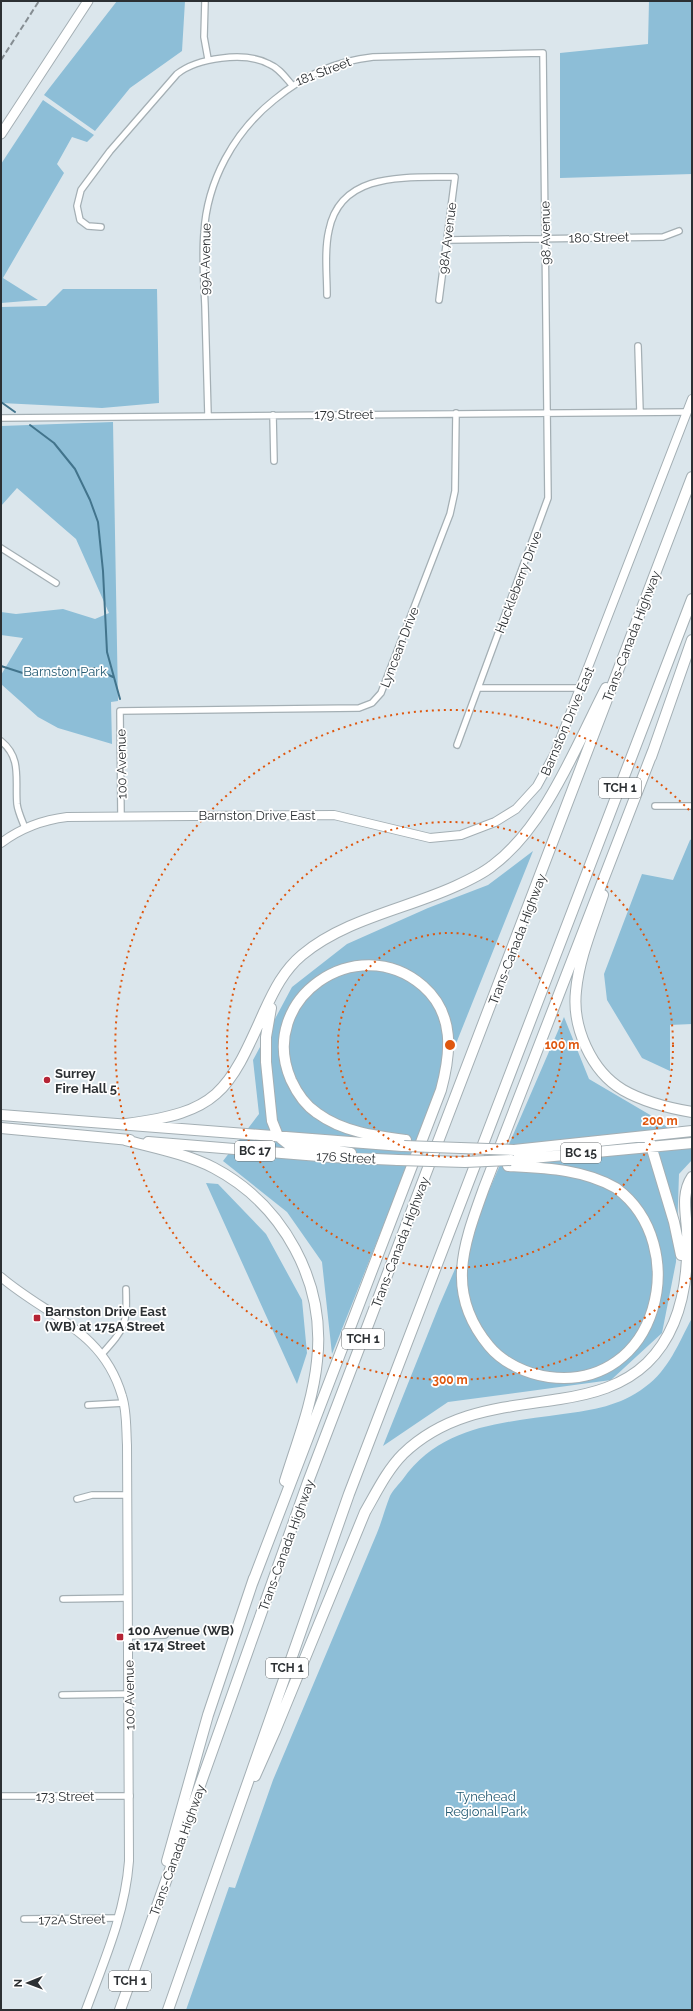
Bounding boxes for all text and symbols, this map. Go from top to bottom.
street label: 181 Street [293,54,354,89]
street label: 98A Avenue [436,201,459,275]
street label: 98 Avenue [537,201,554,265]
street label: 99A Avenue [197,222,214,295]
street label: 180 Street [569,229,630,246]
street label: 179 Street [314,407,374,422]
street label: Huckleberry Drive [492,529,545,635]
street label: Trans-Canada Highway [600,569,663,704]
street label: Lyncean Drive [377,605,422,689]
park label: Barnston Park [23,664,107,679]
street label: Barnston Drive East [538,664,597,778]
street label: 100 Avenue [113,728,130,799]
road number: TCH 1 [599,778,641,798]
street label: Barnston Drive East [199,808,316,823]
street label: Trans-Canada Highway [486,872,549,1007]
centre of rings [443,1038,457,1052]
text: 100 m [545,1038,579,1052]
place label: Surrey Fire Hall 5 [55,1066,117,1096]
marker: Surrey Fire Hall 5 [42,1075,52,1085]
text: 200 m [642,1114,678,1128]
road number: BC 17 [235,1141,275,1161]
road number: BC 15 [561,1143,601,1163]
street label: 176 Street [316,1148,377,1167]
street label: Trans-Canada Highway [369,1175,432,1310]
place label: Barnston Drive East (WB) at 175A Street [45,1304,166,1334]
marker: Barnston Drive East (WB) at 175A Street [32,1313,42,1323]
road number: TCH 1 [342,1329,384,1349]
text: 300 m [432,1373,468,1387]
street label: Trans-Canada Highway [256,1477,317,1613]
place label: 100 Avenue (WB) at 174 Street [128,1623,234,1653]
marker: 100 Avenue (WB) at 174 Street [115,1632,125,1642]
road number: TCH 1 [266,1658,308,1678]
street label: 100 Avenue [121,1659,138,1730]
street label: Trans-Canada Highway [147,1782,208,1918]
street label: 173 Street [36,1789,95,1804]
park label: Tynehead Regional Park [445,1789,527,1819]
street label: 172A Street [38,1911,106,1928]
north arrow [8,1963,48,2003]
road number: TCH 1 [109,1971,151,1991]
text: N [12,1979,25,1987]

